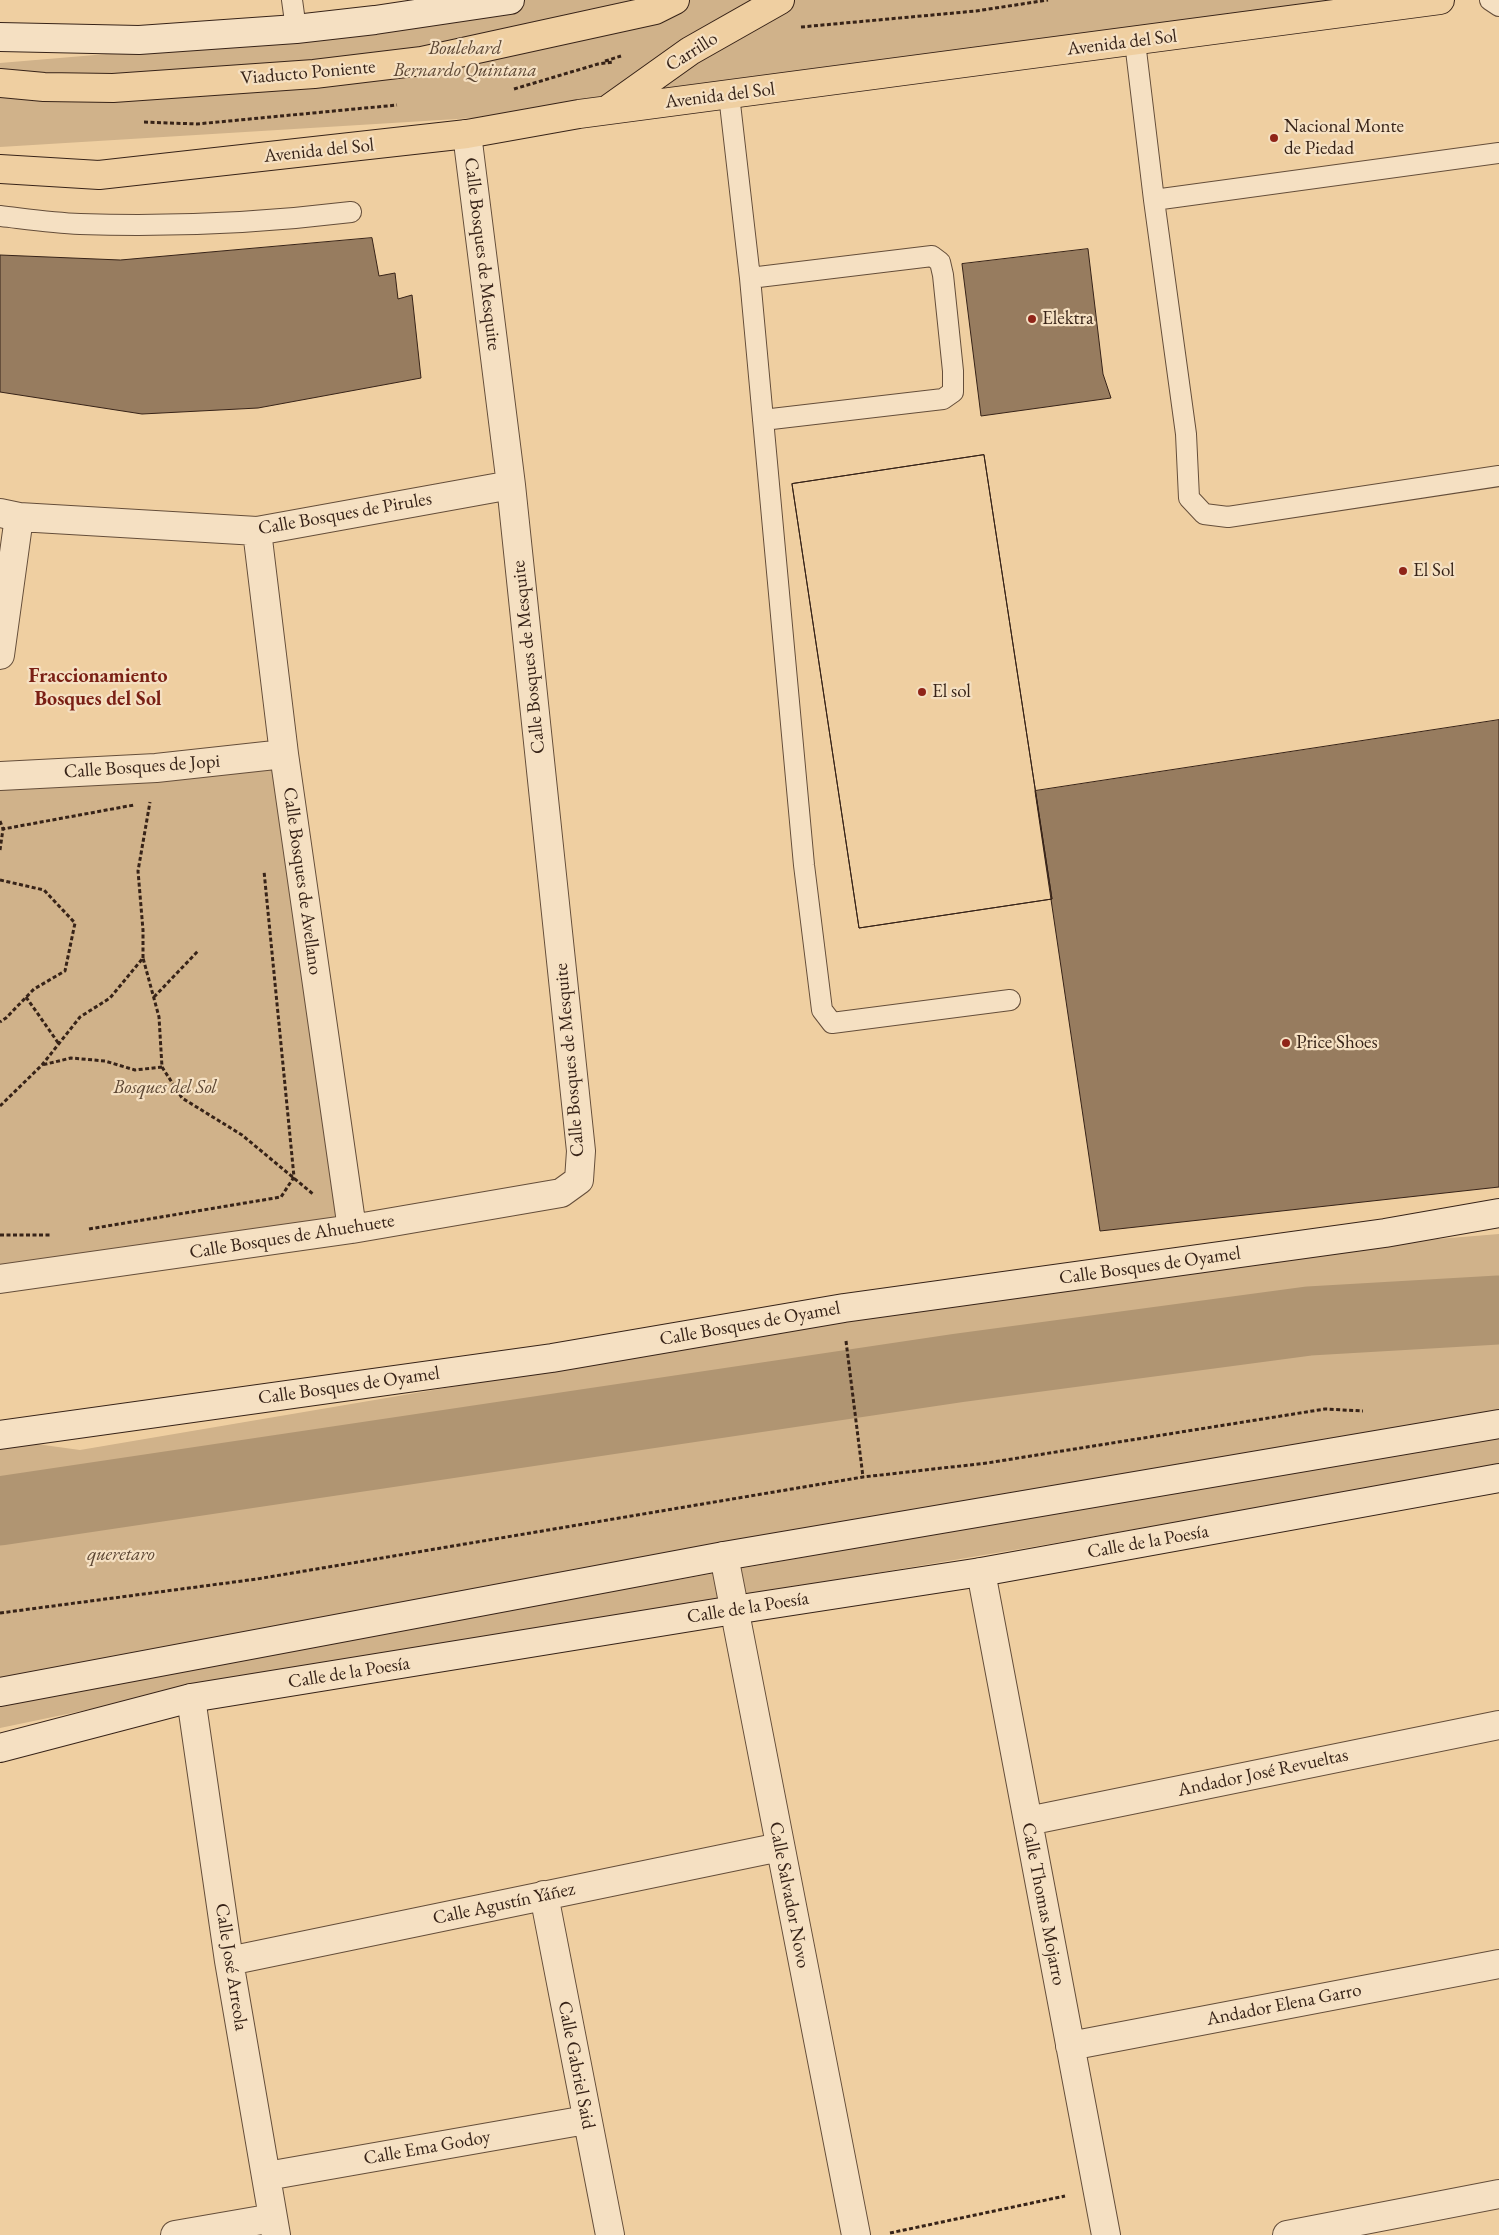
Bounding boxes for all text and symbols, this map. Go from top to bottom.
street label: Avenida del Sol [1066,25,1178,61]
street label: Carrillo [662,27,722,77]
park label: Boulebard Bernardo Quintana [393,38,537,82]
street label: Viaducto Poniente [239,56,377,90]
street label: Avenida del Sol [664,78,776,114]
place label: Nacional Monte de Piedad [1284,116,1404,160]
marker: Nacional Monte de Piedad [1268,132,1280,144]
street label: Avenida del Sol [263,134,375,168]
street label: Calle Bosques de Mesquite [459,156,505,352]
place label: Elektra [1042,308,1093,330]
marker: Elektra [1026,313,1038,325]
street label: Calle Bosques de Pirules [256,488,434,540]
street label: Calle Bosques de Mesquite [507,559,551,755]
place label: El Sol [1413,560,1455,582]
marker: El Sol [1397,565,1409,577]
district label: Fraccionamiento Bosques del Sol [28,665,168,712]
place label: El sol [932,681,971,703]
marker: El sol [916,686,928,698]
street label: Calle Bosques de Jopi [63,750,221,784]
street label: Calle Bosques de Avellano [278,786,326,976]
street label: Calle Bosques de Mesquite [550,962,590,1158]
place label: Price Shoes [1296,1032,1378,1054]
marker: Price Shoes [1280,1037,1292,1049]
park label: Bosques del Sol [113,1077,217,1099]
street label: Calle Bosques de Ahuehuete [188,1210,396,1264]
street label: Calle Bosques de Oyamel [1058,1242,1242,1290]
street label: Calle Bosques de Oyamel [658,1297,842,1351]
street label: Calle Bosques de Oyamel [257,1362,441,1410]
street label: Calle de la Poesía [1086,1520,1210,1564]
park label: queretaro [87,1544,155,1566]
street label: Calle de la Poesía [686,1587,810,1629]
street label: Calle de la Poesía [287,1652,411,1694]
street label: Andador José Revueltas [1176,1744,1350,1802]
street label: Calle Salvador Novo [764,1820,814,1970]
street label: Calle Thomas Mojarro [1016,1820,1070,1988]
street label: Calle Agustín Yáñez [431,1878,577,1930]
street label: Calle José Arreola [210,1902,252,2032]
street label: Andador Elena Garro [1205,1979,1363,2031]
street label: Calle Gabriel Said [552,1999,600,2131]
street label: Calle Ema Godoy [362,2126,492,2170]

